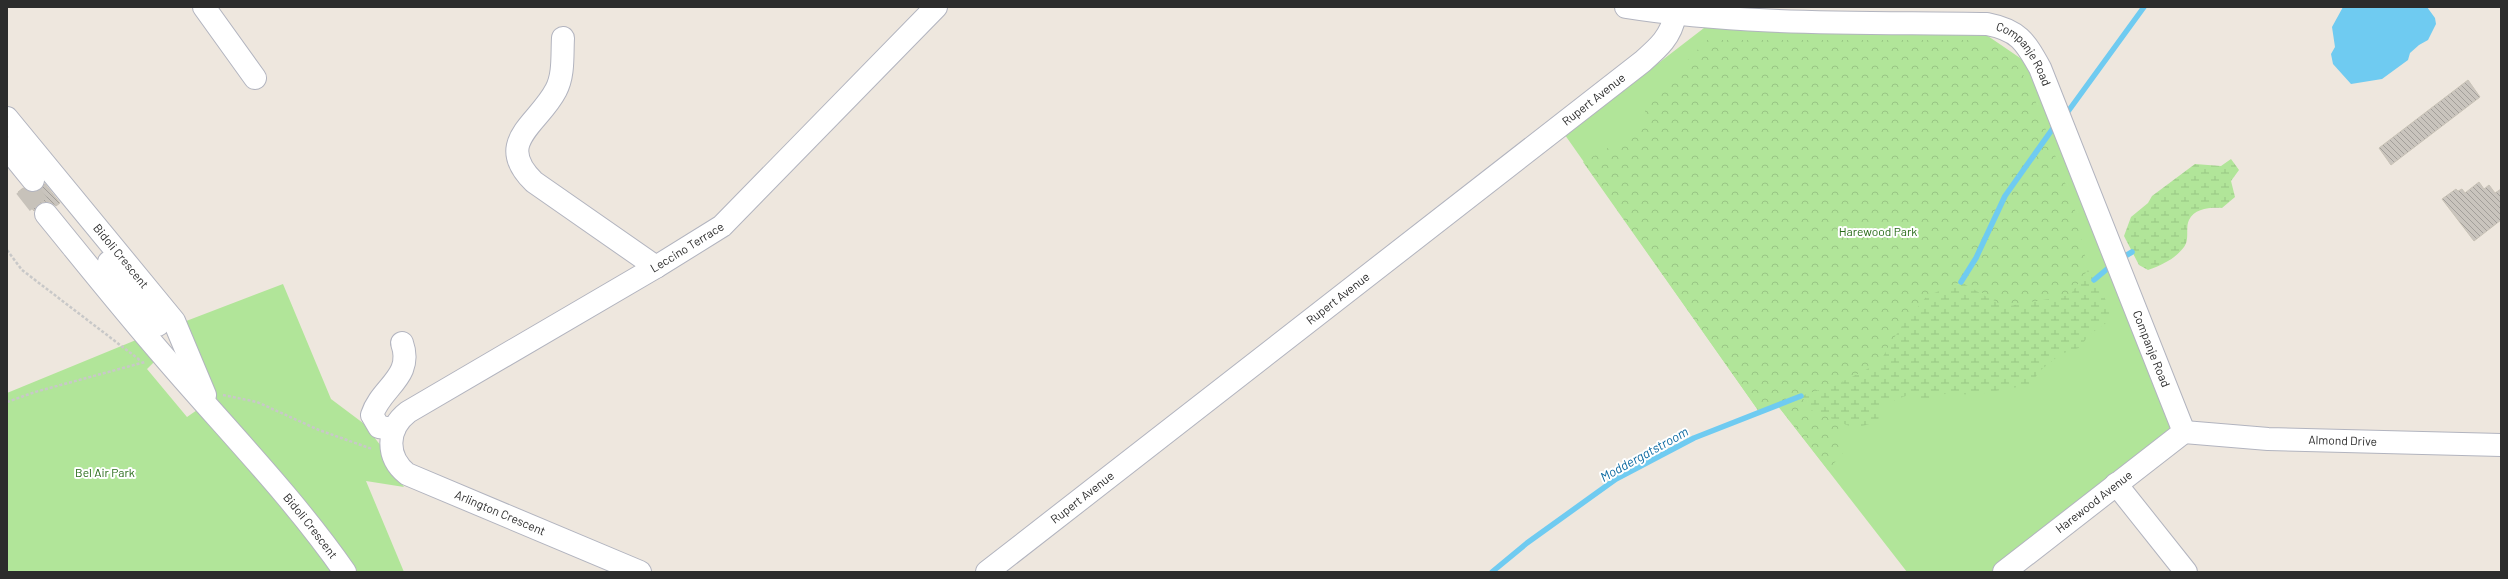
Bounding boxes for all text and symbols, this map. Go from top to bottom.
street label: Companje Road [1995,19,2054,88]
street label: Rupert Avenue [1559,70,1628,128]
street label: Leccino Terrace [647,219,726,275]
street label: Bidoli Crescent [91,221,152,291]
park label: Harewood Park [1839,224,1917,238]
street label: Rupert Avenue [1303,269,1372,327]
street label: Companje Road [2131,308,2173,389]
water label: Moddergatstroom [1597,423,1691,485]
street label: Almond Drive [2308,432,2377,448]
park label: Bel Air Park [75,465,135,479]
street label: Harewood Avenue [2052,467,2134,535]
street label: Rupert Avenue [1047,468,1116,526]
street label: Arlington Crescent [453,487,548,537]
street label: Bidoli Crescent [281,490,341,561]

